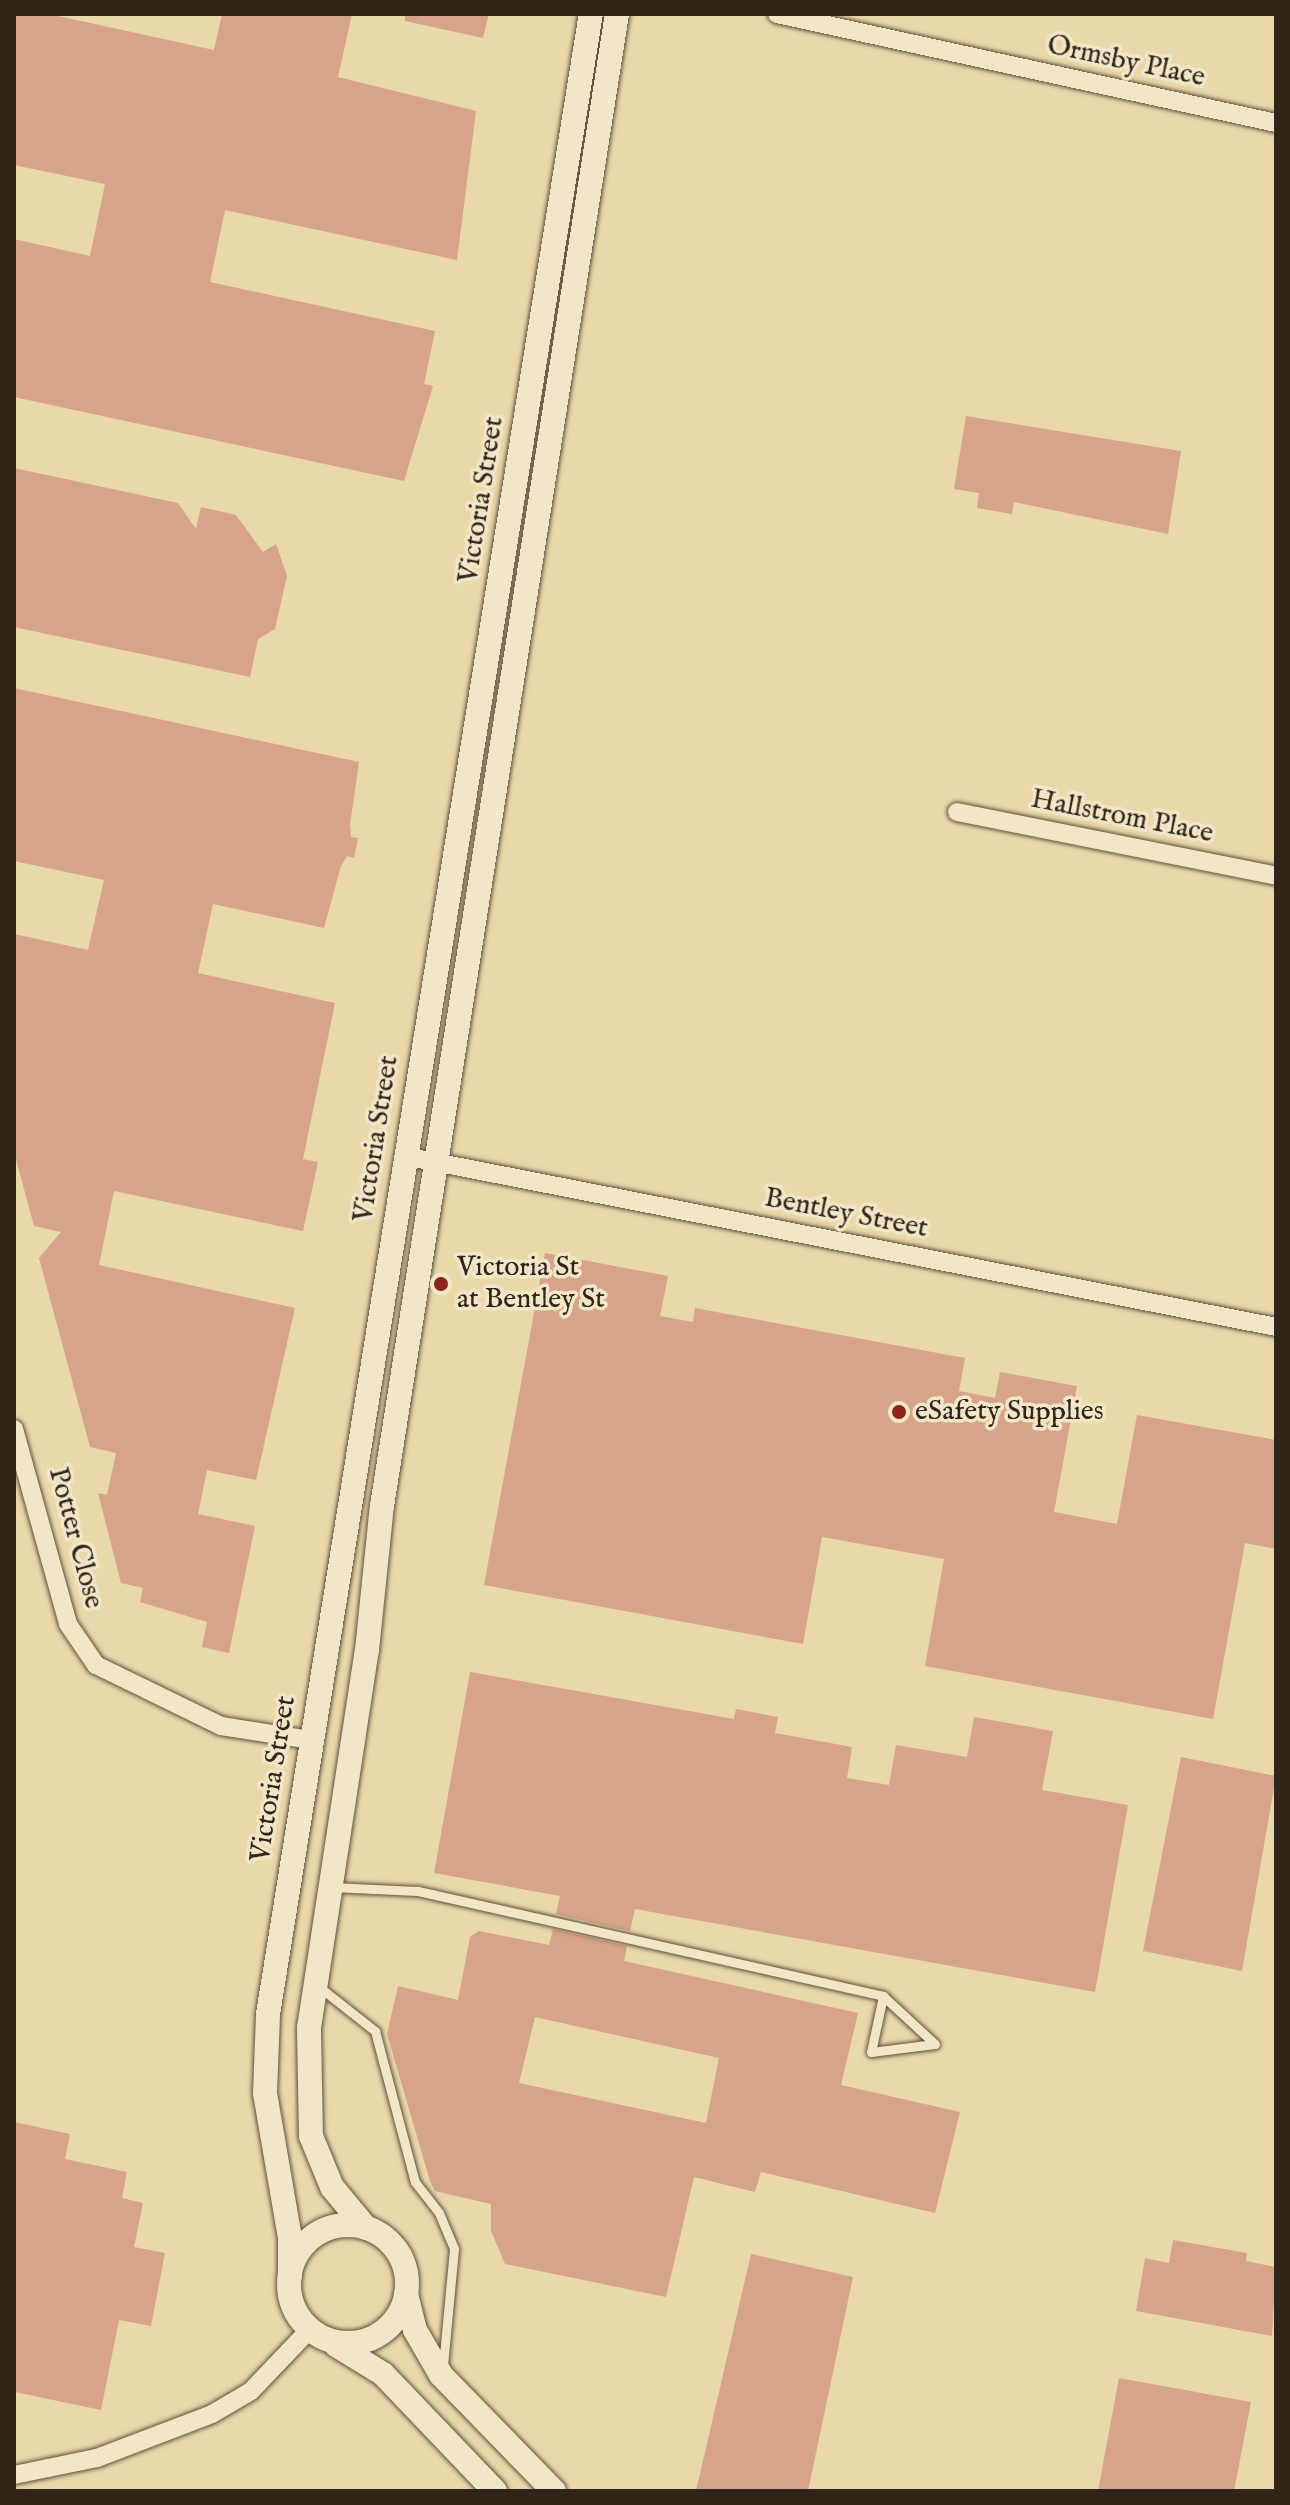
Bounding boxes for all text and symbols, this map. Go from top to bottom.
street label: Ormsby Place [1044,29,1208,95]
street label: Victoria Street [452,415,512,585]
street label: Hallstrom Place [1028,783,1216,851]
street label: Victoria Street [347,1054,407,1224]
street label: Bentley Street [761,1182,931,1246]
place label: Victoria St at Bentley St [457,1251,605,1317]
marker: Victoria St at Bentley St [432,1275,450,1293]
place label: eSafety Supplies [915,1395,1104,1429]
marker: eSafety Supplies [890,1403,908,1421]
street label: Potter Close [40,1464,110,1612]
street label: Victoria Street [244,1694,304,1864]

